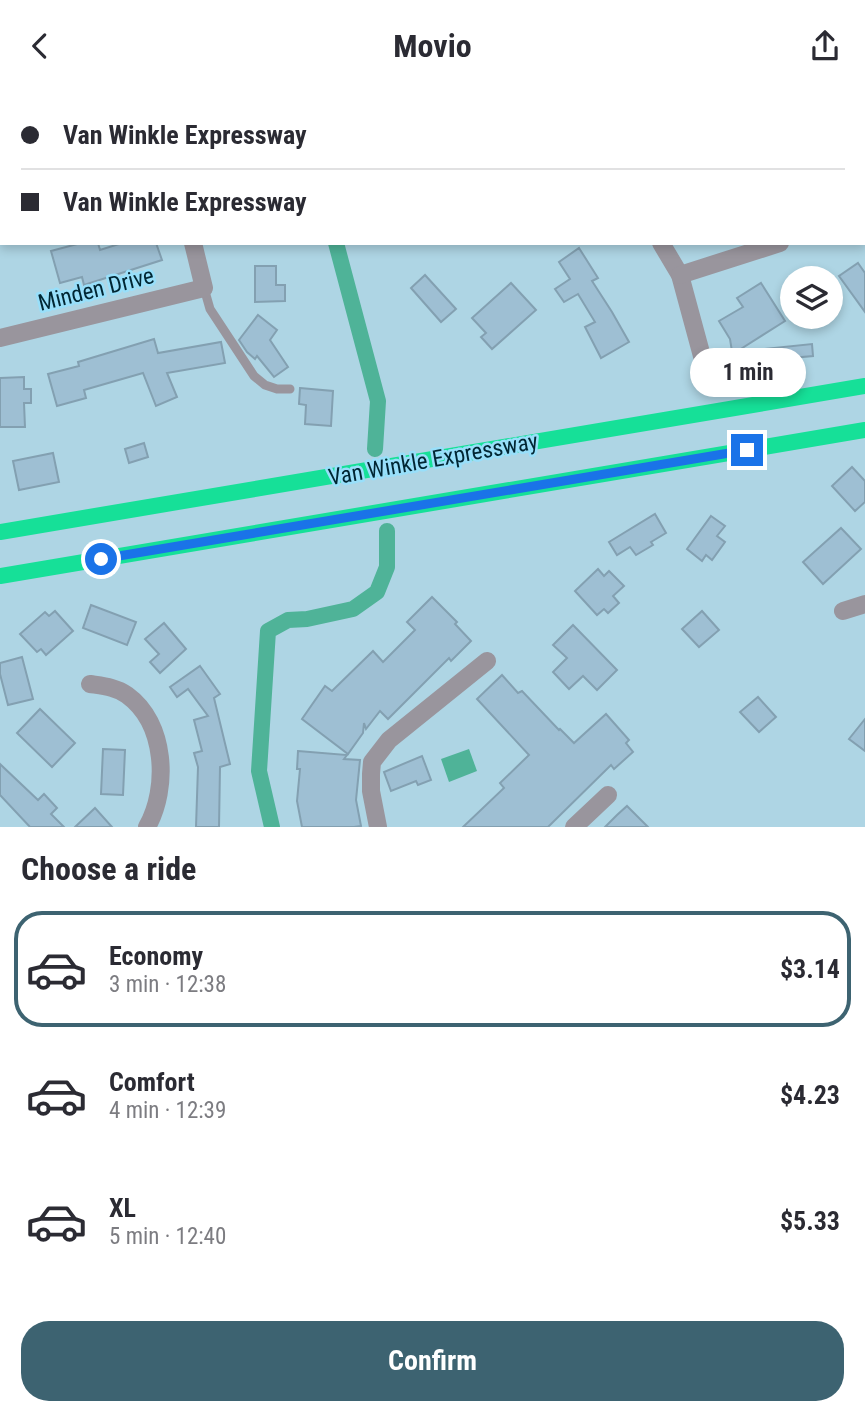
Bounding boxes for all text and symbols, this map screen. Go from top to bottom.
icon: back [21,27,59,65]
text: Movio [393,27,472,65]
icon: share [806,27,844,65]
text: Van Winkle Expressway [63,120,307,150]
text: Van Winkle Expressway [63,187,307,217]
street label: Minden Drive [35,262,157,317]
map controls [780,266,843,329]
button: layers [780,266,843,329]
callout: 1 min [689,349,805,397]
text: 1 min [722,359,774,386]
street label: Van Winkle Expressway [326,428,540,491]
route end [731,434,763,466]
route start [85,543,117,575]
text: Choose a ride [21,850,196,888]
icon: car [25,938,88,1001]
text: Economy [109,941,203,971]
text: $3.14 [780,954,840,984]
text: 3 min · 12:38 [109,971,226,998]
icon: car [25,1064,88,1127]
text: Comfort [109,1067,195,1097]
text: $4.23 [780,1080,840,1110]
text: 4 min · 12:39 [109,1097,226,1124]
icon: car [25,1190,88,1253]
text: XL [109,1193,136,1223]
text: $5.33 [780,1206,840,1236]
text: 5 min · 12:40 [109,1223,226,1250]
button: Confirm [21,1321,844,1401]

